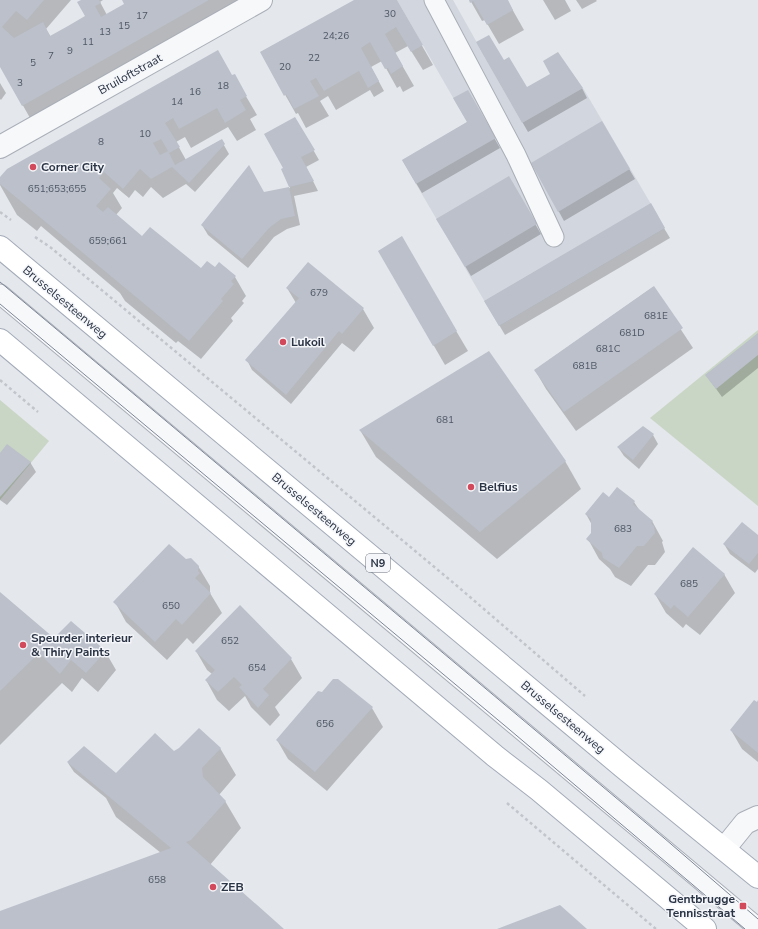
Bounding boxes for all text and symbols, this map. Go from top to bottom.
house number: 30 [384,7,396,21]
house number: 17 [136,9,148,23]
house number: 15 [118,19,130,33]
house number: 13 [99,25,111,39]
house number: 24;26 [323,29,349,43]
house number: 11 [82,35,94,49]
house number: 9 [67,44,73,58]
house number: 7 [48,49,54,63]
street label: Bruiloftstraat [95,49,166,98]
house number: 22 [308,51,320,65]
house number: 5 [30,56,36,70]
house number: 20 [279,60,291,74]
house number: 3 [17,76,23,90]
house number: 18 [217,79,229,93]
house number: 16 [189,85,201,99]
house number: 14 [171,95,183,109]
house number: 10 [139,127,151,141]
house number: 8 [98,135,104,149]
place label: Corner City [41,159,105,175]
marker: Corner City [28,162,38,172]
house number: 651;653;655 [28,182,86,196]
house number: 659;661 [89,234,127,248]
street label: Brusselsesteenweg [19,262,111,342]
house number: 679 [310,286,328,300]
house number: 681E [644,309,668,323]
house number: 681D [619,326,645,340]
place label: Lukoil [291,334,325,350]
marker: Lukoil [278,337,288,347]
house number: 681C [596,342,621,356]
house number: 681B [573,359,598,373]
house number: 681 [436,413,454,427]
street label: Brusselsesteenweg [268,469,360,549]
place label: Belfius [479,479,518,495]
marker: Belfius [466,482,476,492]
house number: 683 [614,522,632,536]
road number: N9 [366,554,390,572]
house number: 685 [680,577,698,591]
house number: 650 [162,599,180,613]
place label: Speurder interieur & Thiry Paints [31,630,133,660]
house number: 652 [221,634,239,648]
marker: Speurder interieur & Thiry Paints [18,640,28,650]
house number: 654 [248,661,266,675]
street label: Brusselsesteenweg [517,677,609,757]
house number: 656 [316,717,334,731]
house number: 658 [148,873,166,887]
place label: ZEB [221,879,244,895]
marker: ZEB [208,882,218,892]
place label: Gentbrugge Tennisstraat [666,891,735,921]
marker: Gentbrugge Tennisstraat [738,901,748,911]

